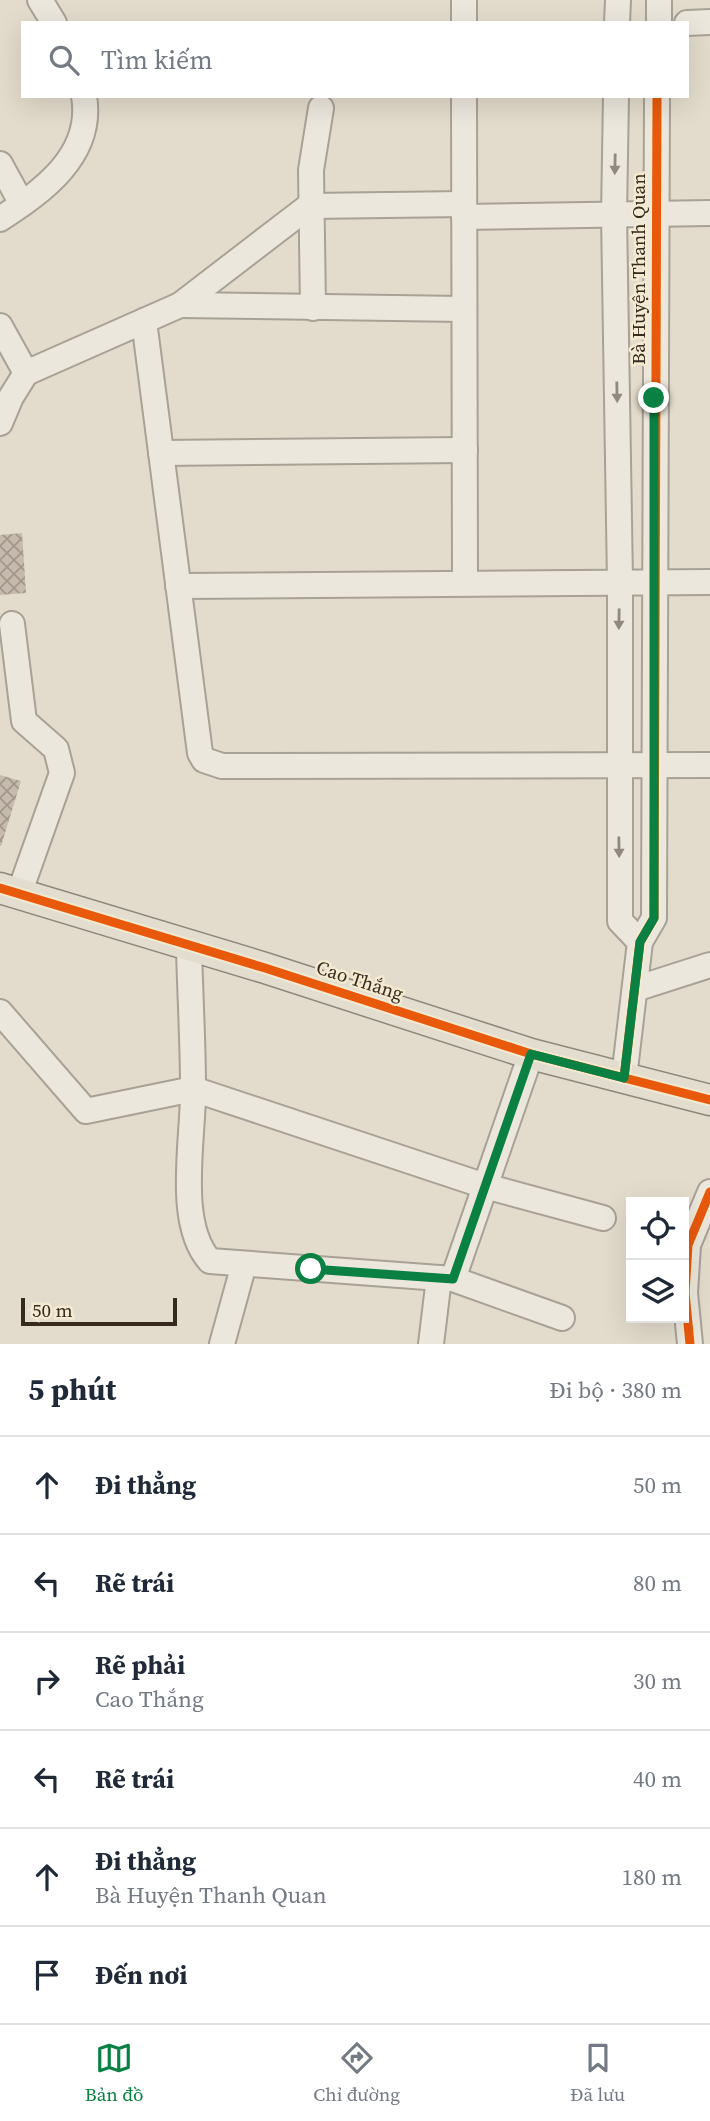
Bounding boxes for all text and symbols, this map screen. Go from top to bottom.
search box [21,21,689,98]
icon: search [45,41,83,79]
text: Tìm kiếm [101,42,213,78]
one-way arrow [609,154,620,176]
street label: Bà Huyện Thanh Quan [625,173,651,365]
one-way arrow [611,381,622,403]
route end [638,382,669,413]
one-way arrow [614,609,625,631]
one-way arrow [613,836,625,858]
street label: Cao Thắng [313,954,407,1006]
map controls [626,1197,689,1323]
button: locate [626,1197,689,1260]
route start [295,1253,326,1284]
button: layers [626,1260,689,1323]
scale bar [21,1295,177,1327]
text: 50 m [32,1297,73,1323]
text: 5 phút [28,1369,116,1410]
text: Đi bộ · 380 m [549,1374,682,1406]
icon: ahead [28,1466,66,1504]
text: Đi thẳng [95,1467,196,1503]
text: 50 m [633,1469,682,1501]
icon: left [28,1564,66,1602]
text: Rẽ trái [95,1565,174,1601]
text: 80 m [633,1567,682,1599]
text: Rẽ phải [95,1647,185,1683]
icon: right [28,1662,66,1700]
text: 30 m [633,1665,682,1697]
text: Cao Thắng [95,1683,204,1715]
icon: left [28,1760,66,1798]
text: Rẽ trái [95,1761,174,1797]
text: 40 m [633,1763,682,1795]
text: Đi thẳng [95,1843,196,1879]
icon: ahead [28,1858,66,1896]
text: 180 m [621,1861,682,1893]
text: Bà Huyện Thanh Quan [95,1879,327,1911]
icon: arrive [28,1956,66,1994]
text: Đến nơi [95,1957,187,1993]
tab: Bản đồ [85,2039,144,2107]
tab: Chỉ đường [313,2039,400,2107]
tab: Đã lưu [570,2039,625,2107]

